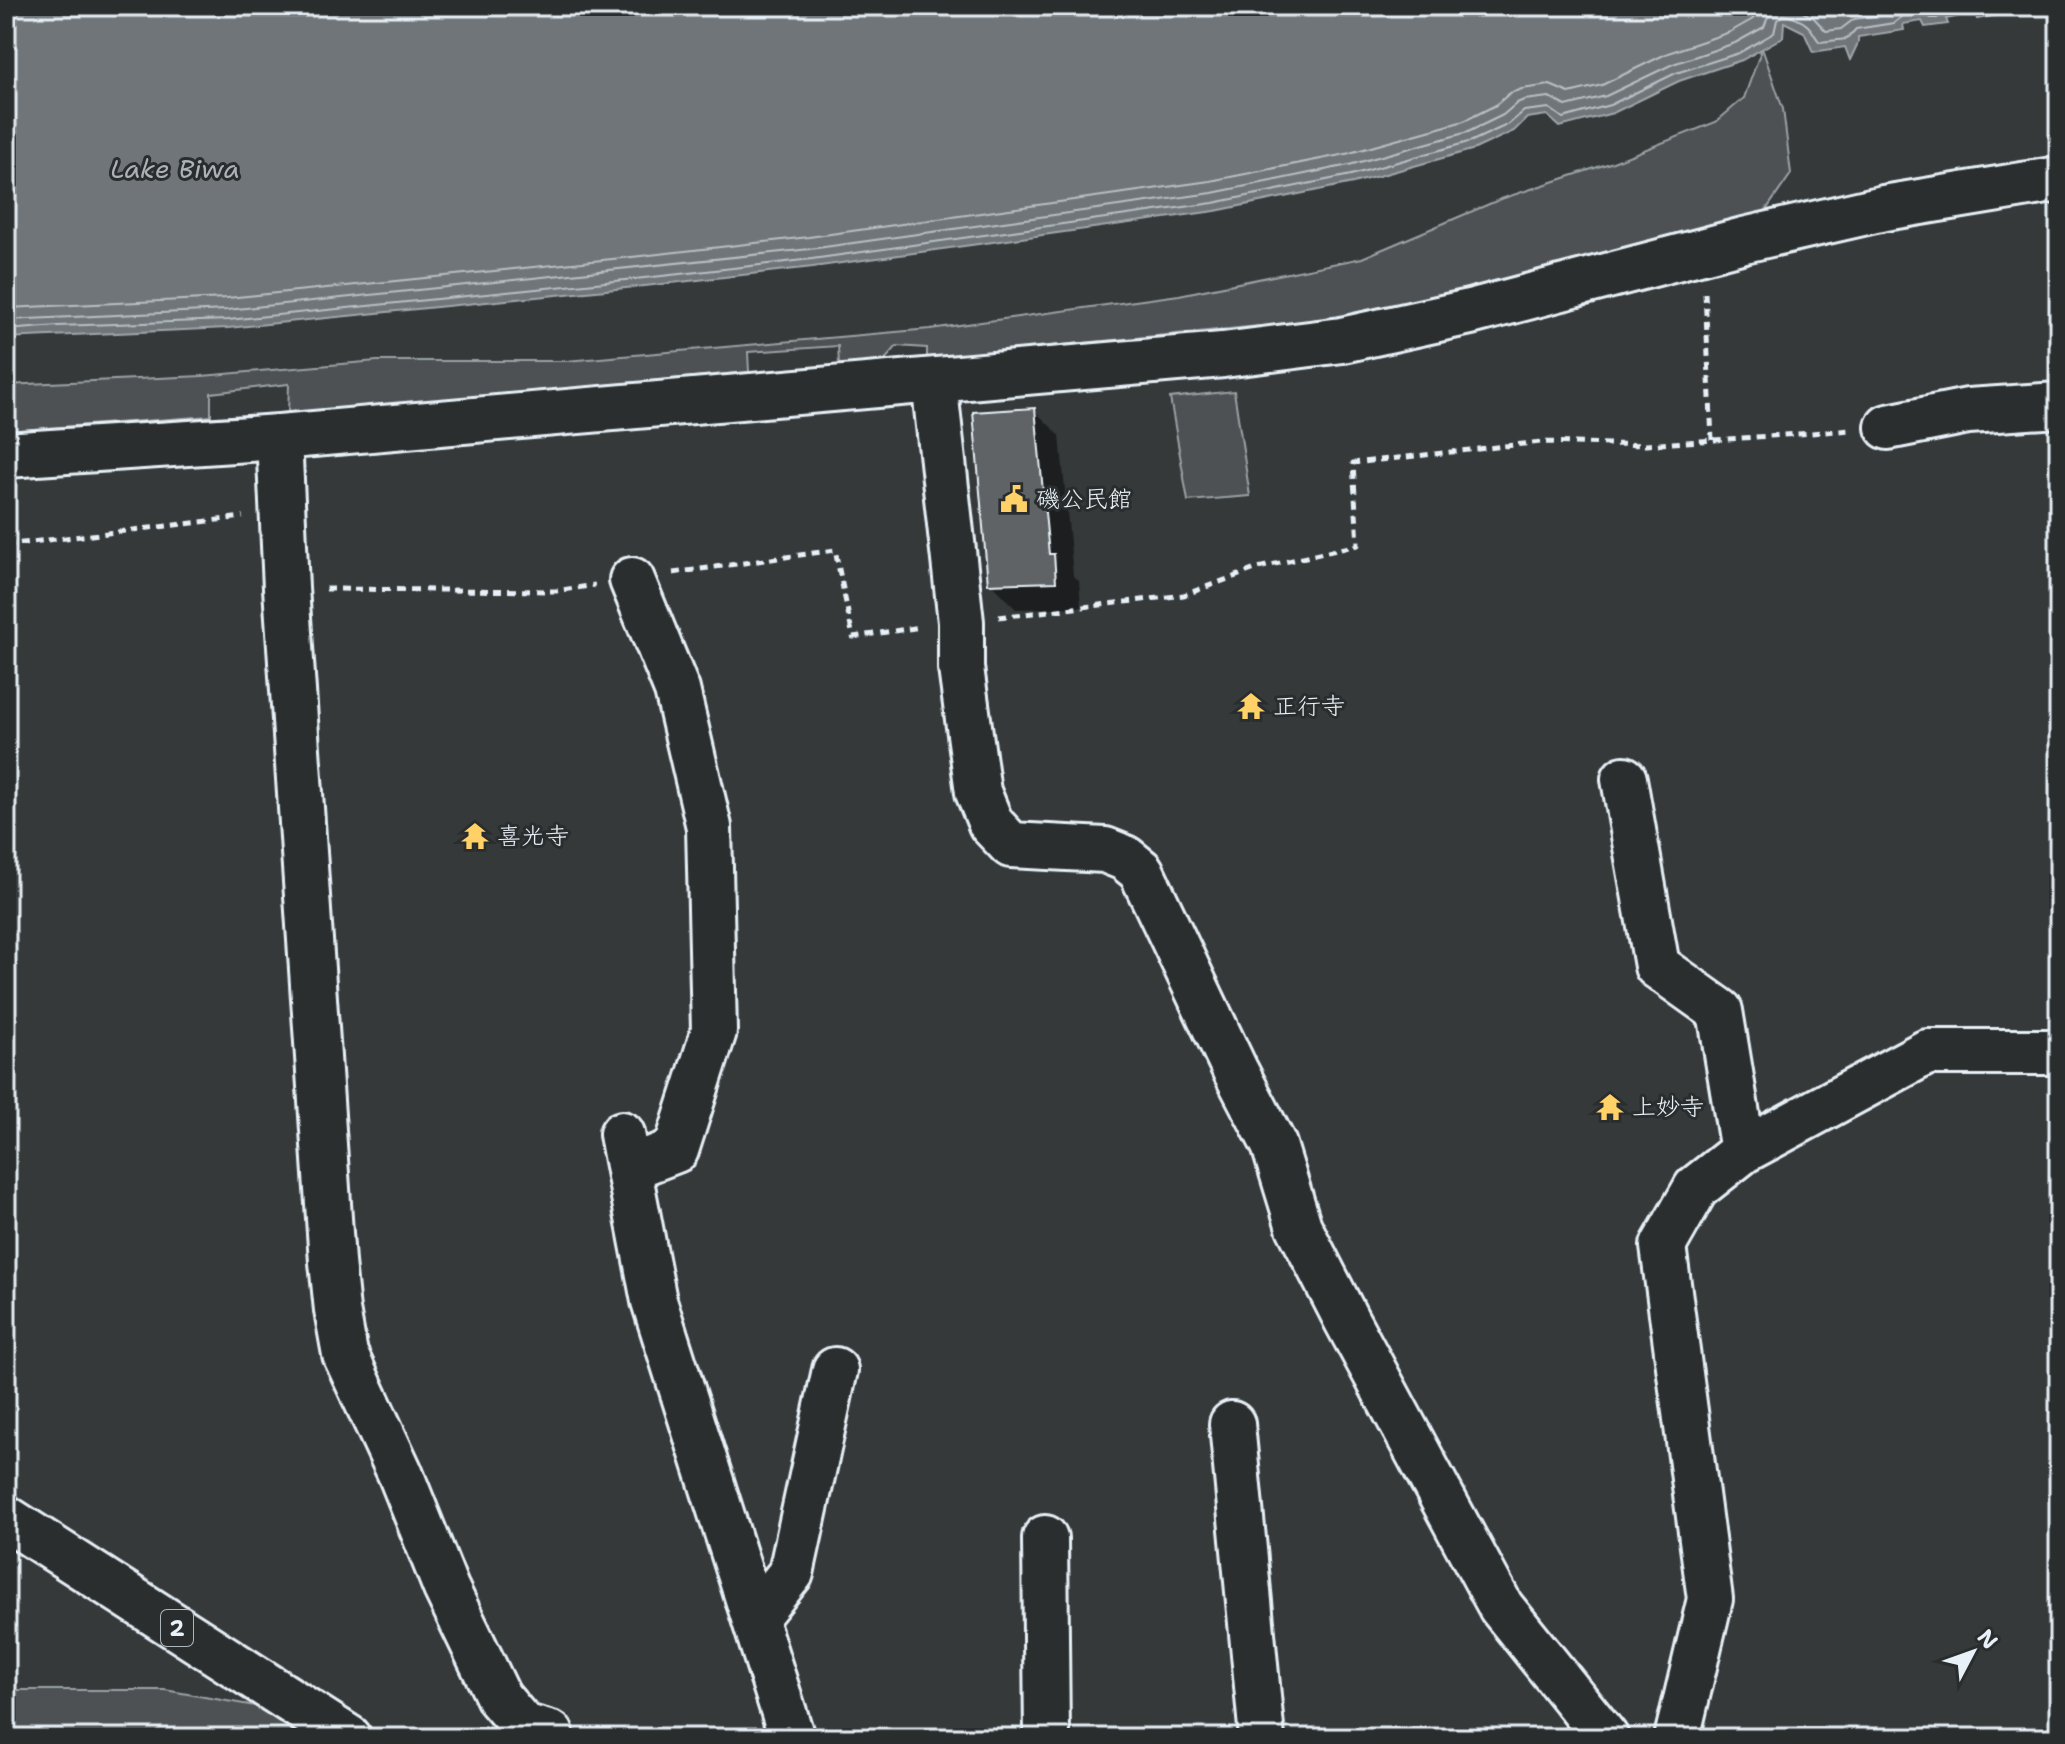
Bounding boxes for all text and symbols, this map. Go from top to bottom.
water label: Lake Biwa [110,151,240,186]
place label: 磯公民館 [1036,483,1132,515]
public building icon: 磯公民館 [999,484,1029,514]
place label: 正行寺 [1273,690,1345,722]
temple icon: 正行寺 [1236,691,1266,721]
place label: 喜光寺 [497,820,569,852]
temple icon: 喜光寺 [460,821,490,851]
place label: 上妙寺 [1632,1091,1704,1123]
temple icon: 上妙寺 [1595,1092,1625,1122]
road number: 2 [161,1610,193,1646]
north arrow [1933,1612,2013,1692]
text: N [1971,1623,2004,1655]

